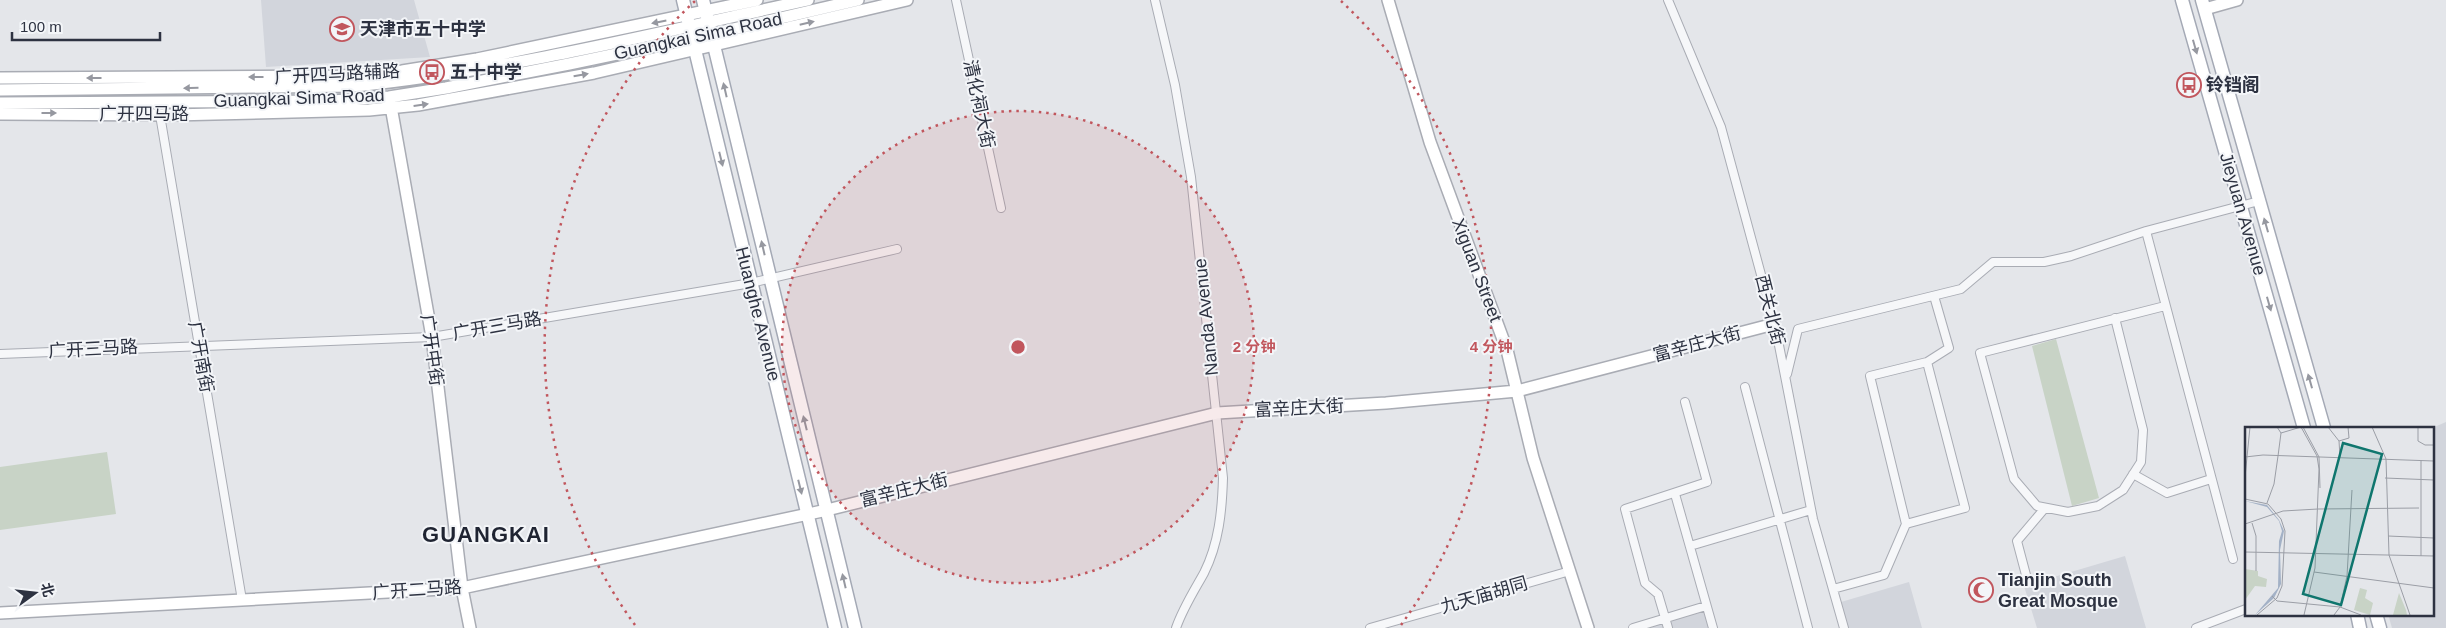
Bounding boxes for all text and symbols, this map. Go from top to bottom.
street label: Guangkai Sima Road [612,8,784,64]
scale bar [12,10,160,42]
school or university icon: 天津市五十中学 [329,16,355,42]
text: 100 m [20,18,62,35]
one-way arrow [651,18,666,26]
place label: 天津市五十中学 [360,19,486,39]
one-way arrow [800,19,815,27]
one-way arrow [2192,40,2200,55]
street label: 清化祠大街 [960,58,998,150]
bus stop icon: 五十中学 [419,59,445,85]
street label: 广开四马路辅路 [274,61,400,87]
place label: 五十中学 [450,62,522,82]
one-way arrow [573,71,589,79]
bus stop icon: 铃铛阁 [2176,72,2202,98]
one-way arrow [248,73,264,81]
one-way arrow [85,74,101,82]
place label: 铃铛阁 [2206,75,2260,95]
one-way arrow [721,82,729,97]
one-way arrow [182,84,198,92]
street label: Guangkai Sima Road [213,85,385,111]
one-way arrow [413,100,429,108]
street label: 广开四马路 [99,104,189,124]
one-way arrow [41,109,57,117]
street label: Jieyuan Avenue [2216,150,2270,278]
one-way arrow [717,151,725,166]
street label: Xiguan Street [1448,215,1506,325]
one-way arrow [2262,217,2270,232]
one-way arrow [759,240,767,255]
street label: Huanghe Avenue [732,245,784,383]
street label: Nanda Avenue [1190,257,1222,377]
street label: 西关北街 [1752,273,1788,347]
one-way arrow [2265,297,2273,312]
street label: 广开三马路 [451,308,543,344]
street label: 广开中街 [417,313,447,387]
street label: 广开南街 [185,320,217,394]
street label: 富辛庄大街 [1651,323,1743,365]
street label: 广开三马路 [48,337,138,361]
centre of rings [1009,338,1027,356]
text: 2 分钟 [1233,338,1275,355]
text: 4 分钟 [1470,338,1512,355]
one-way arrow [2306,373,2314,388]
street label: 富辛庄大街 [1254,396,1344,420]
one-way arrow [801,415,809,430]
inset map [2245,427,2434,616]
street label: 富辛庄大街 [858,469,950,511]
one-way arrow [796,479,804,494]
district label: GUANGKAI [422,522,550,547]
north arrow [10,568,60,618]
place label: Tianjin South Great Mosque [1998,570,2118,611]
one-way arrow [840,573,848,588]
street label: 九天庙胡同 [1438,573,1530,617]
street label: 广开二马路 [371,577,463,603]
mosque icon: Tianjin South Great Mosque [1968,577,1994,603]
text: 北 [38,581,57,598]

